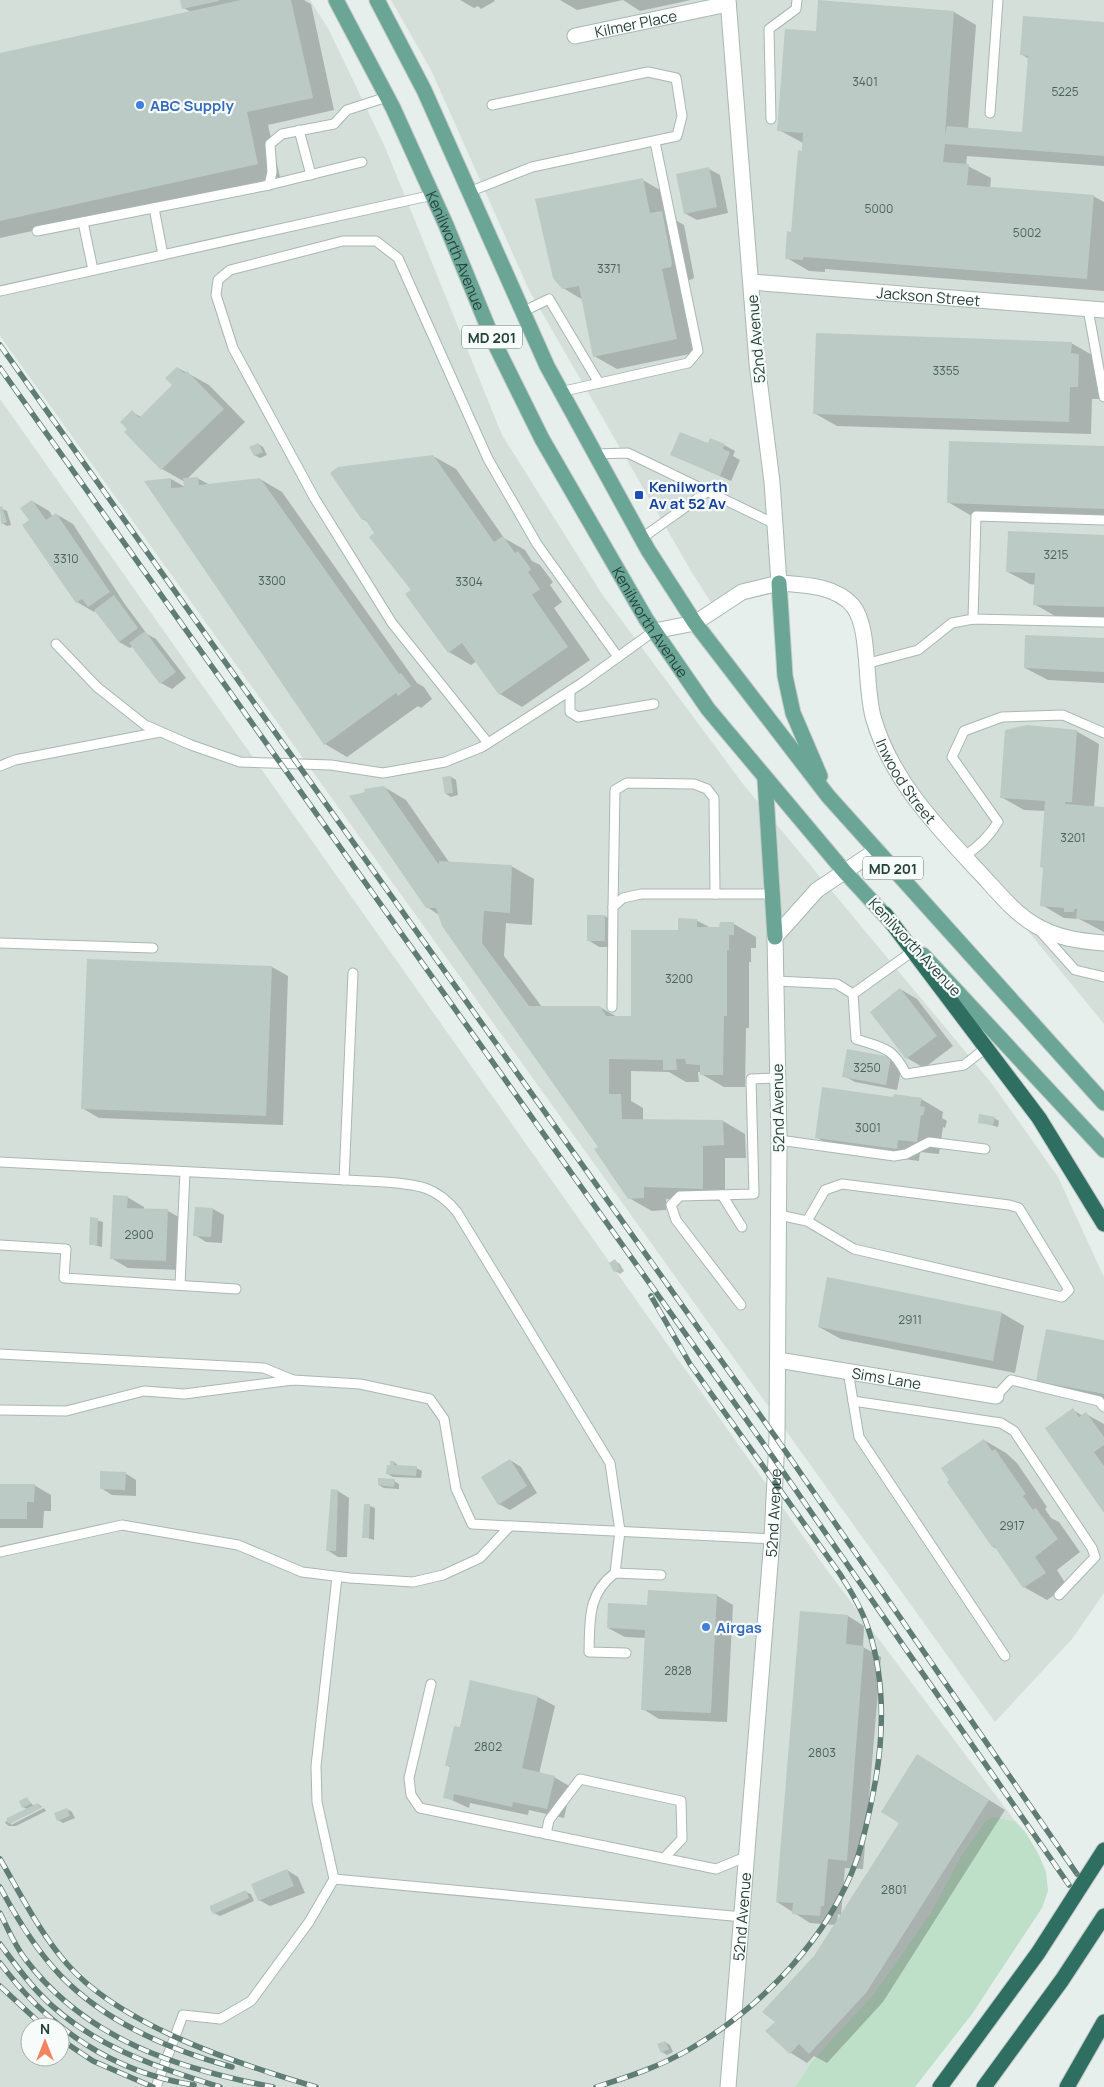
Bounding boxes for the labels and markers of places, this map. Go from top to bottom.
place label: ABC Supply [150,95,235,116]
marker: ABC Supply [134,99,146,111]
place label: Kenilworth Av at 52 Av [649,476,728,514]
marker: Kenilworth Av at 52 Av [633,489,645,501]
place label: Airgas [716,1617,762,1638]
marker: Airgas [700,1621,712,1633]

